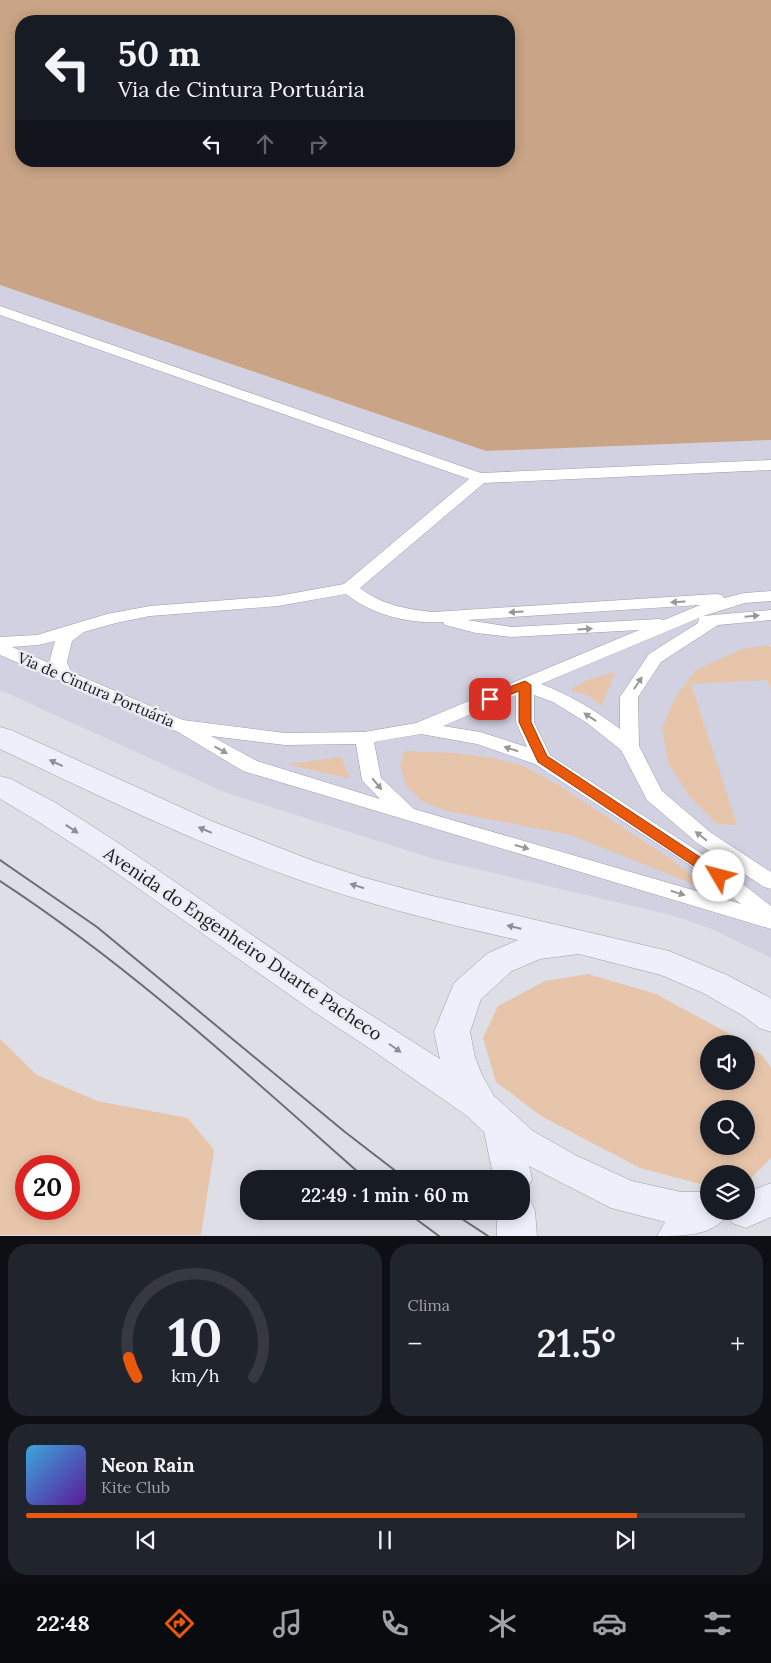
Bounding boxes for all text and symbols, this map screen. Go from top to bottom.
text: 50 m [118,31,201,76]
icon: left [35,35,100,100]
text: Via de Cintura Portuária [118,75,365,103]
icon: left [198,130,226,158]
icon: ahead [251,130,279,158]
icon: right [304,130,332,158]
one-way arrow [669,598,685,606]
one-way arrow [507,608,523,616]
one-way arrow [744,612,760,620]
one-way arrow [577,624,593,632]
street label: Via de Cintura Portuária [14,648,178,731]
one-way arrow [633,676,643,690]
pin [469,678,511,720]
icon: arrive [476,685,504,713]
one-way arrow [584,712,597,722]
one-way arrow [504,744,519,752]
one-way arrow [215,745,228,754]
one-way arrow [49,759,63,767]
one-way arrow [372,777,383,790]
one-way arrow [66,824,79,833]
one-way arrow [198,825,212,833]
one-way arrow [695,830,708,841]
street label: Avenida do Engenheiro Duarte Pacheco [99,841,387,1046]
one-way arrow [515,843,530,851]
position arrow [692,849,744,901]
one-way arrow [349,882,364,890]
one-way arrow [671,890,686,898]
one-way arrow [507,923,522,931]
map controls [700,1035,755,1220]
button: sound [700,1035,755,1090]
one-way arrow [388,1043,402,1053]
button: search [700,1100,755,1155]
speed limit sign: 20 [15,1155,80,1220]
button: layers [700,1165,755,1220]
text: 22:49 · 1 min · 60 m [301,1183,469,1207]
text: Clima [408,1295,450,1315]
text: 10 [168,1304,222,1370]
text: 21.5° [536,1319,616,1367]
text: − [408,1326,422,1362]
text: + [730,1326,745,1362]
text: km/h [171,1364,219,1387]
text: Neon Rain [101,1453,195,1477]
text: Kite Club [101,1477,170,1497]
icon: previous [132,1526,160,1554]
icon: pause [371,1526,399,1554]
icon: next [611,1526,639,1554]
icon: directions [162,1606,197,1641]
icon: music [270,1606,305,1641]
icon: phone [377,1606,412,1641]
icon: climate [485,1606,520,1641]
icon: car [592,1606,627,1641]
icon: filters [700,1606,735,1641]
text: 22:48 [36,1609,90,1637]

